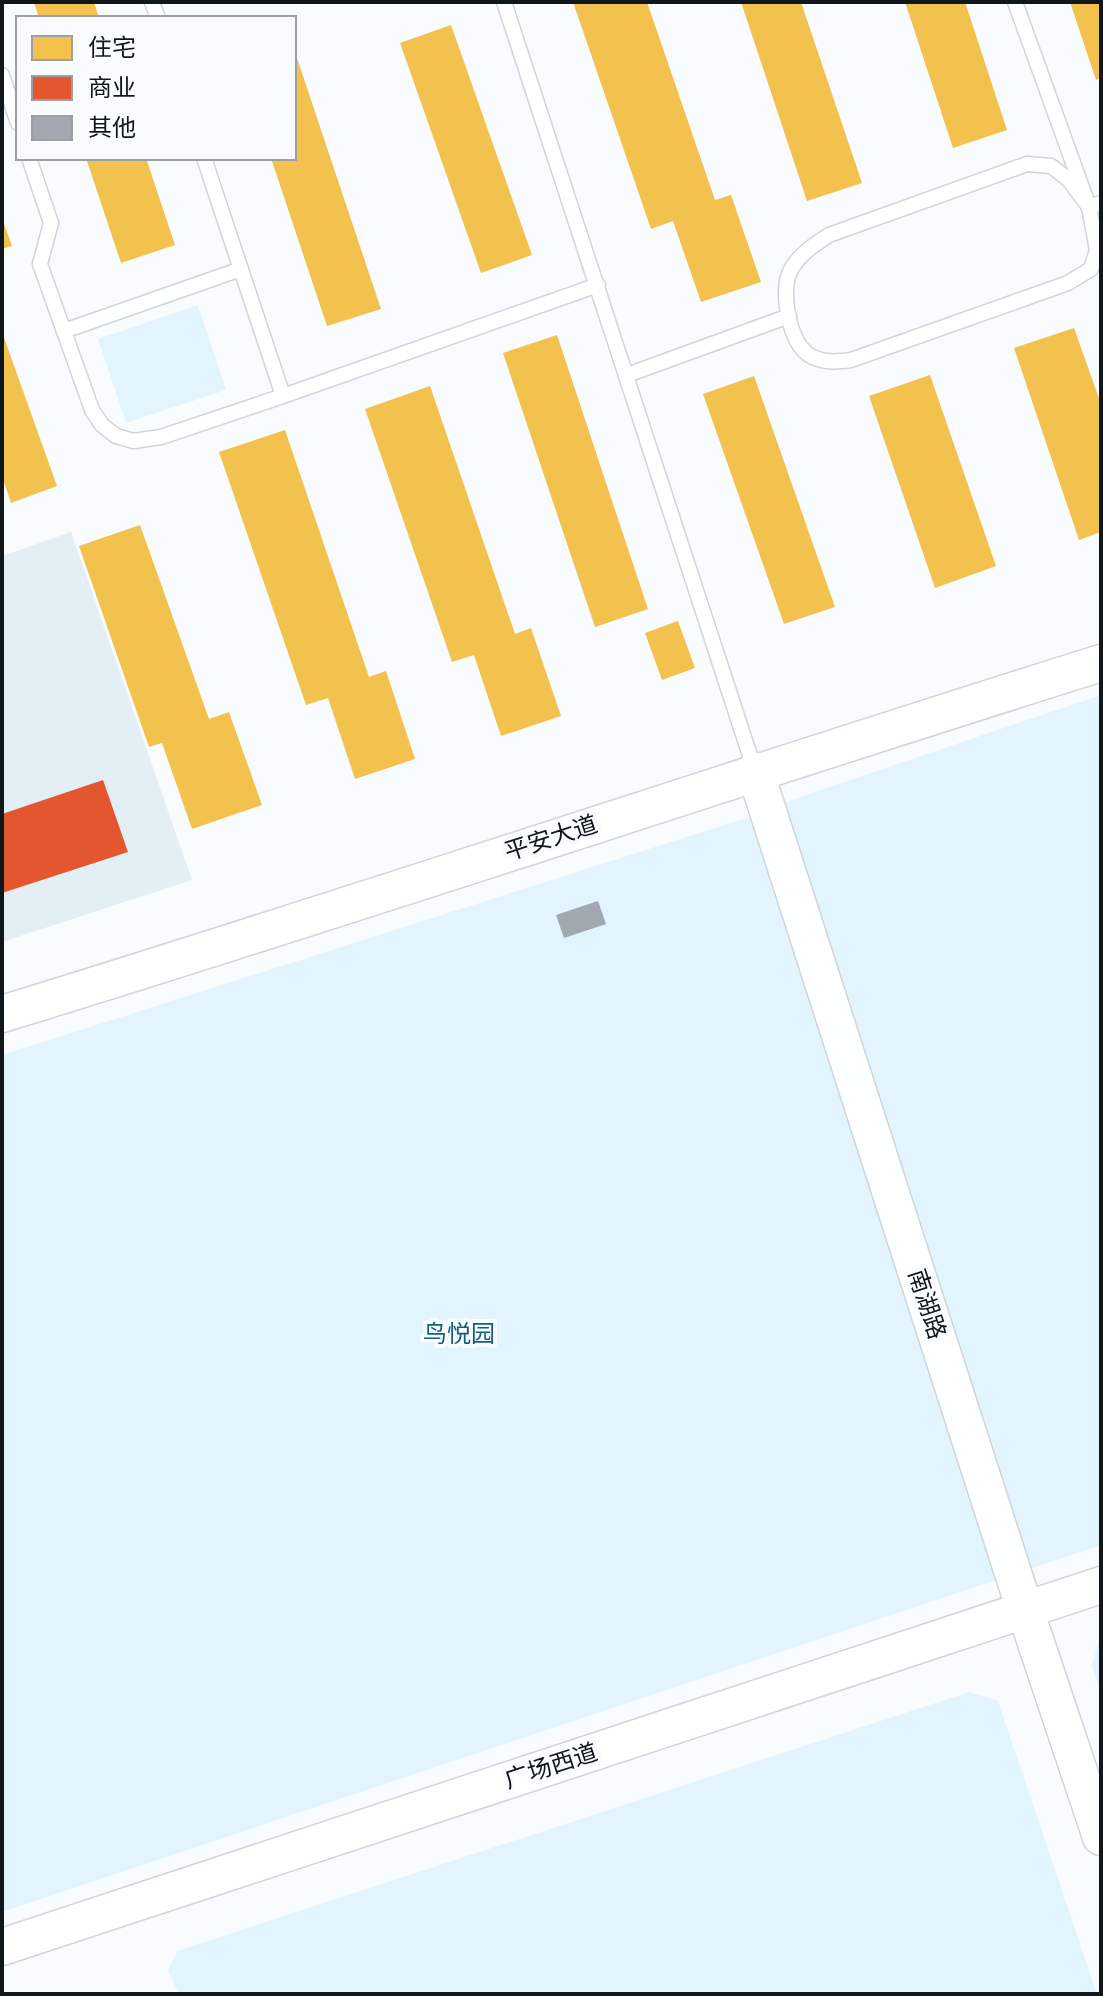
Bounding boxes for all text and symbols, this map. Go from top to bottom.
legend [16,16,296,160]
text: 住宅 [88,34,136,62]
text: 商业 [88,74,136,102]
text: 其他 [88,114,136,142]
street label: 平安大道 [501,810,601,866]
street label: 南湖路 [903,1265,951,1343]
park label: 鸟悦园 [423,1320,495,1348]
street label: 广场西道 [501,1738,601,1794]

